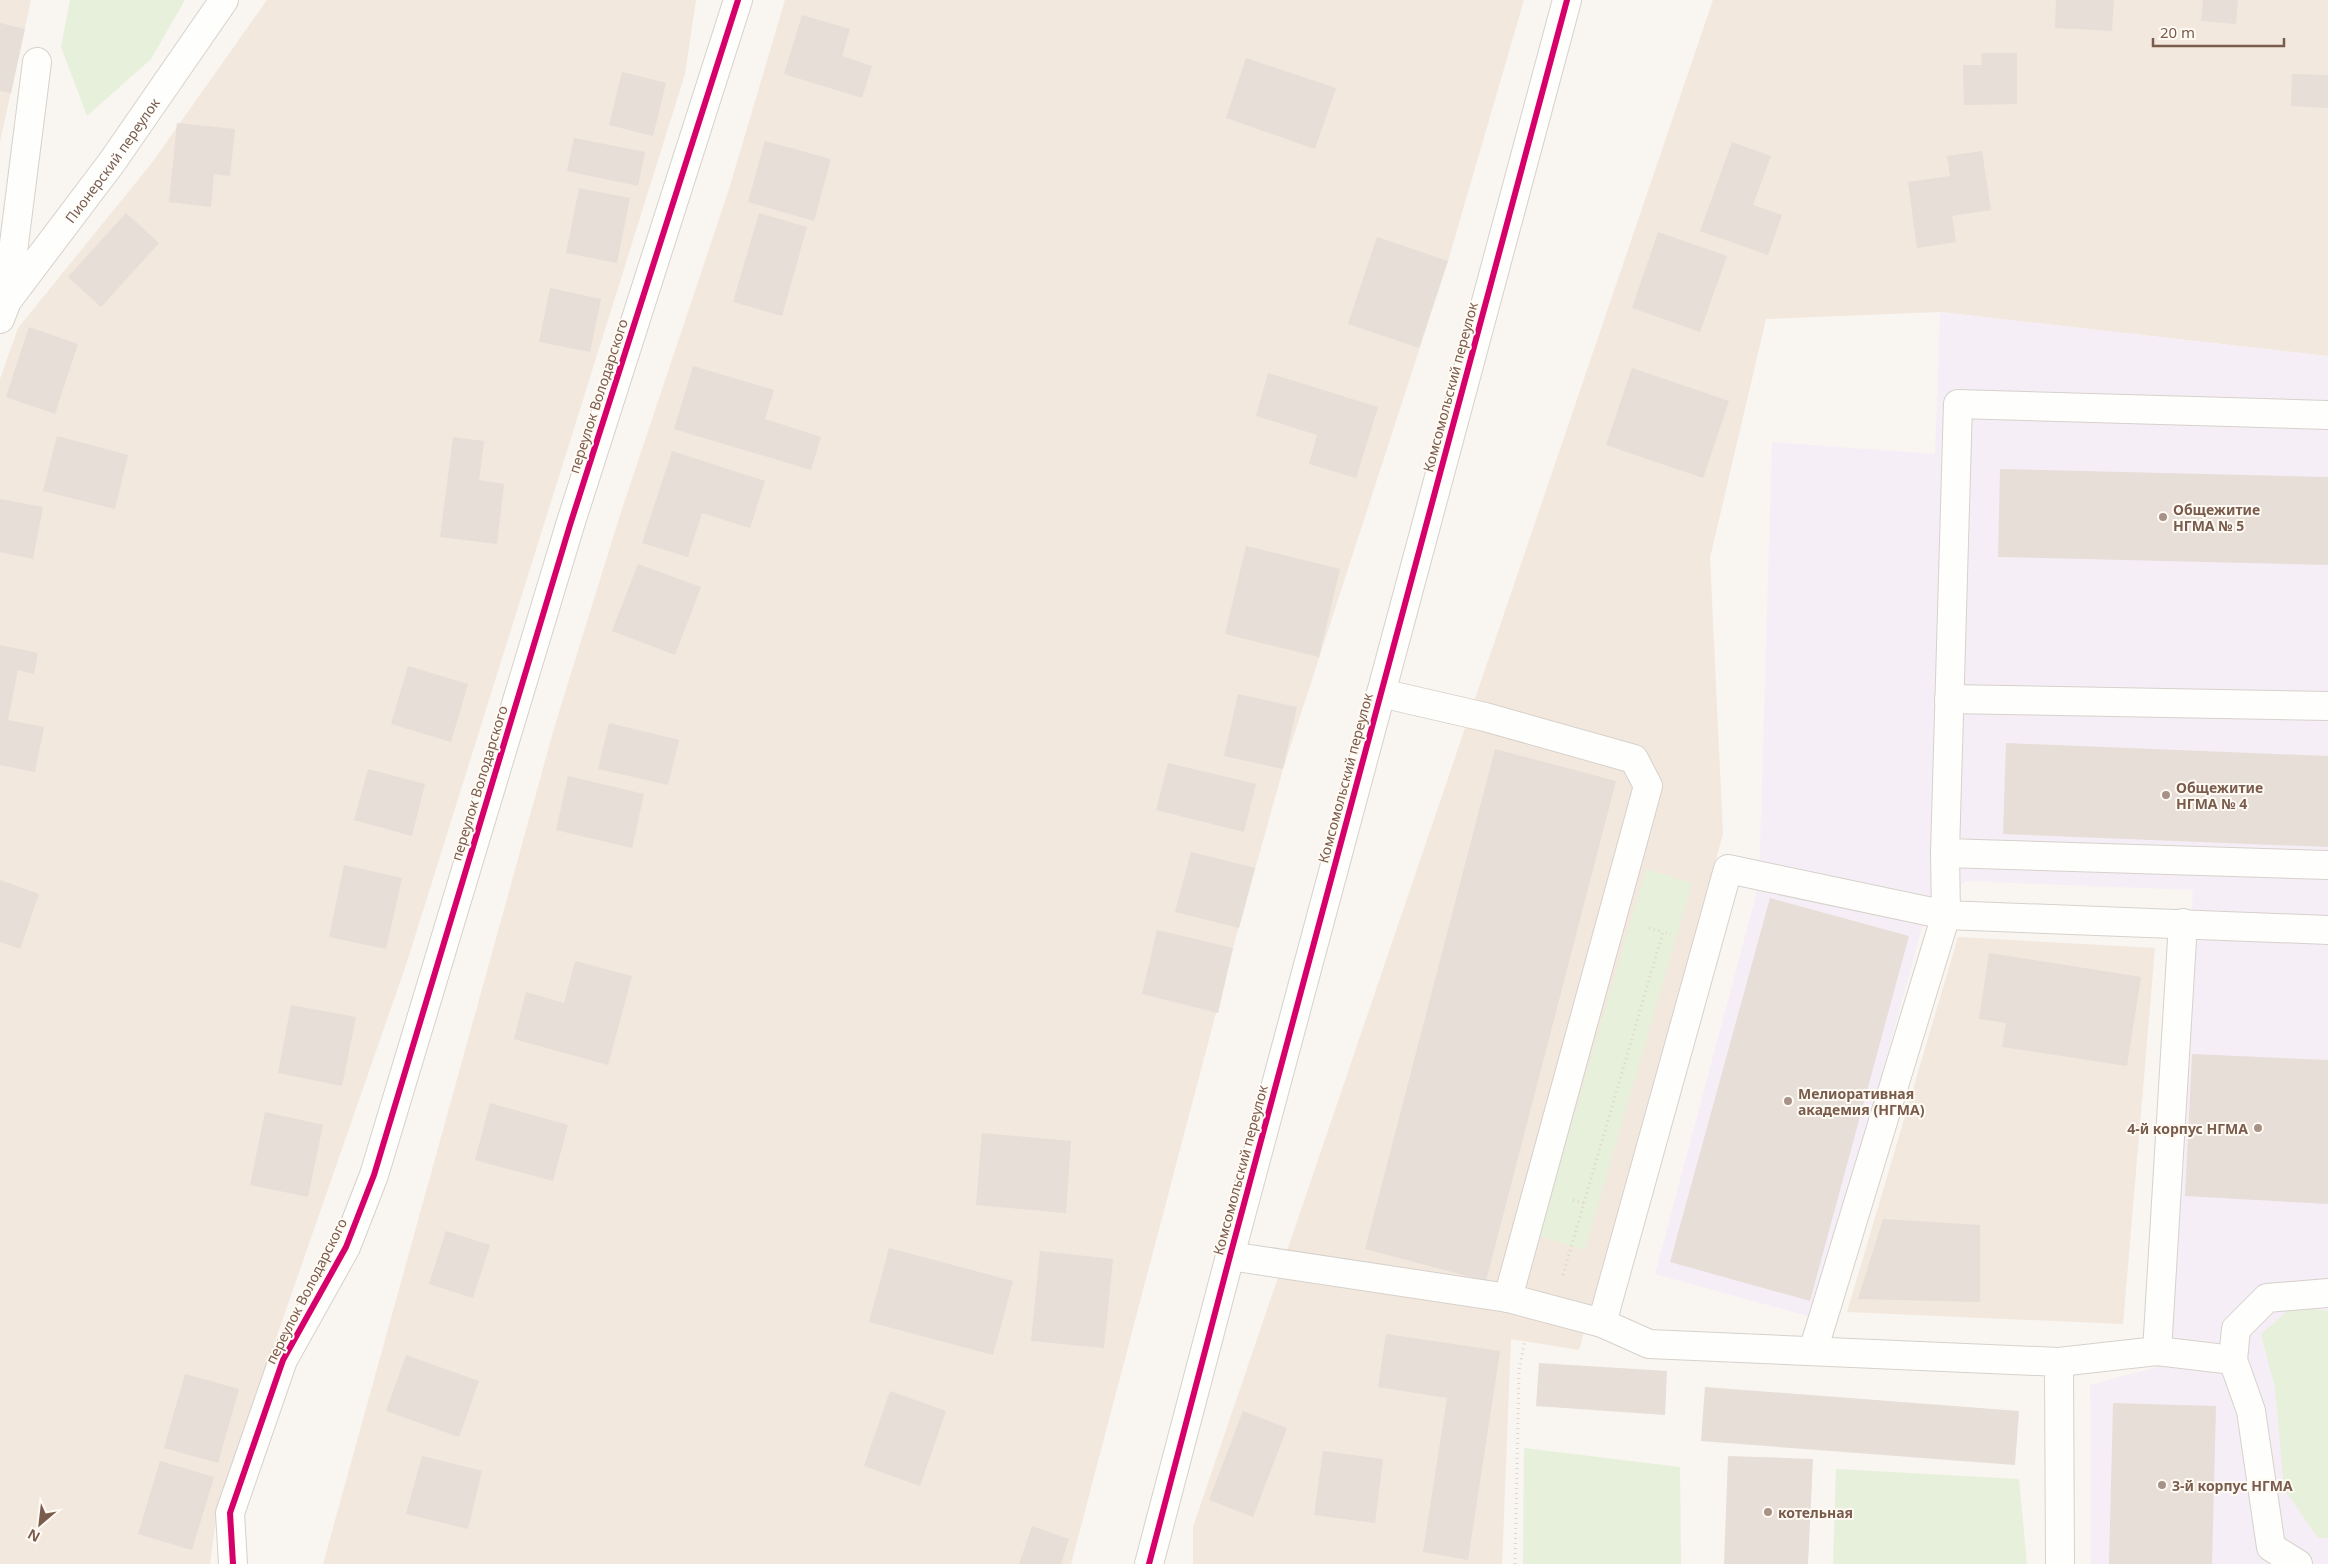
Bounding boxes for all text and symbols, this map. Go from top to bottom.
scale bar [2153,15,2284,47]
text: 20 m [2160,22,2195,42]
street label: Пионерский переулок [60,93,164,226]
street label: Комсомольский переулок [1418,299,1482,474]
street label: переулок Володарского [564,316,632,476]
place label: Общежитие НГМА № 5 [2173,500,2260,535]
marker: Общежитие НГМА № 5 [2157,511,2169,523]
street label: Комсомольский переулок [1313,690,1377,865]
street label: переулок Володарского [446,703,512,863]
place label: Общежитие НГМА № 4 [2176,778,2263,813]
marker: Общежитие НГМА № 4 [2160,789,2172,801]
street label: Комсомольский переулок [1208,1082,1272,1257]
place label: Мелиоративная академия (НГМА) [1798,1084,1925,1119]
marker: Мелиоративная академия (НГМА) [1782,1095,1794,1107]
place label: 4-й корпус НГМА [2127,1119,2248,1138]
marker: 4-й корпус НГМА [2252,1122,2264,1134]
street label: переулок Володарского [261,1215,351,1367]
place label: 3-й корпус НГМА [2172,1476,2293,1495]
marker: 3-й корпус НГМА [2156,1479,2168,1491]
north arrow [15,1499,65,1549]
place label: котельная [1778,1503,1853,1522]
marker: котельная [1762,1506,1774,1518]
text: N [24,1525,43,1547]

